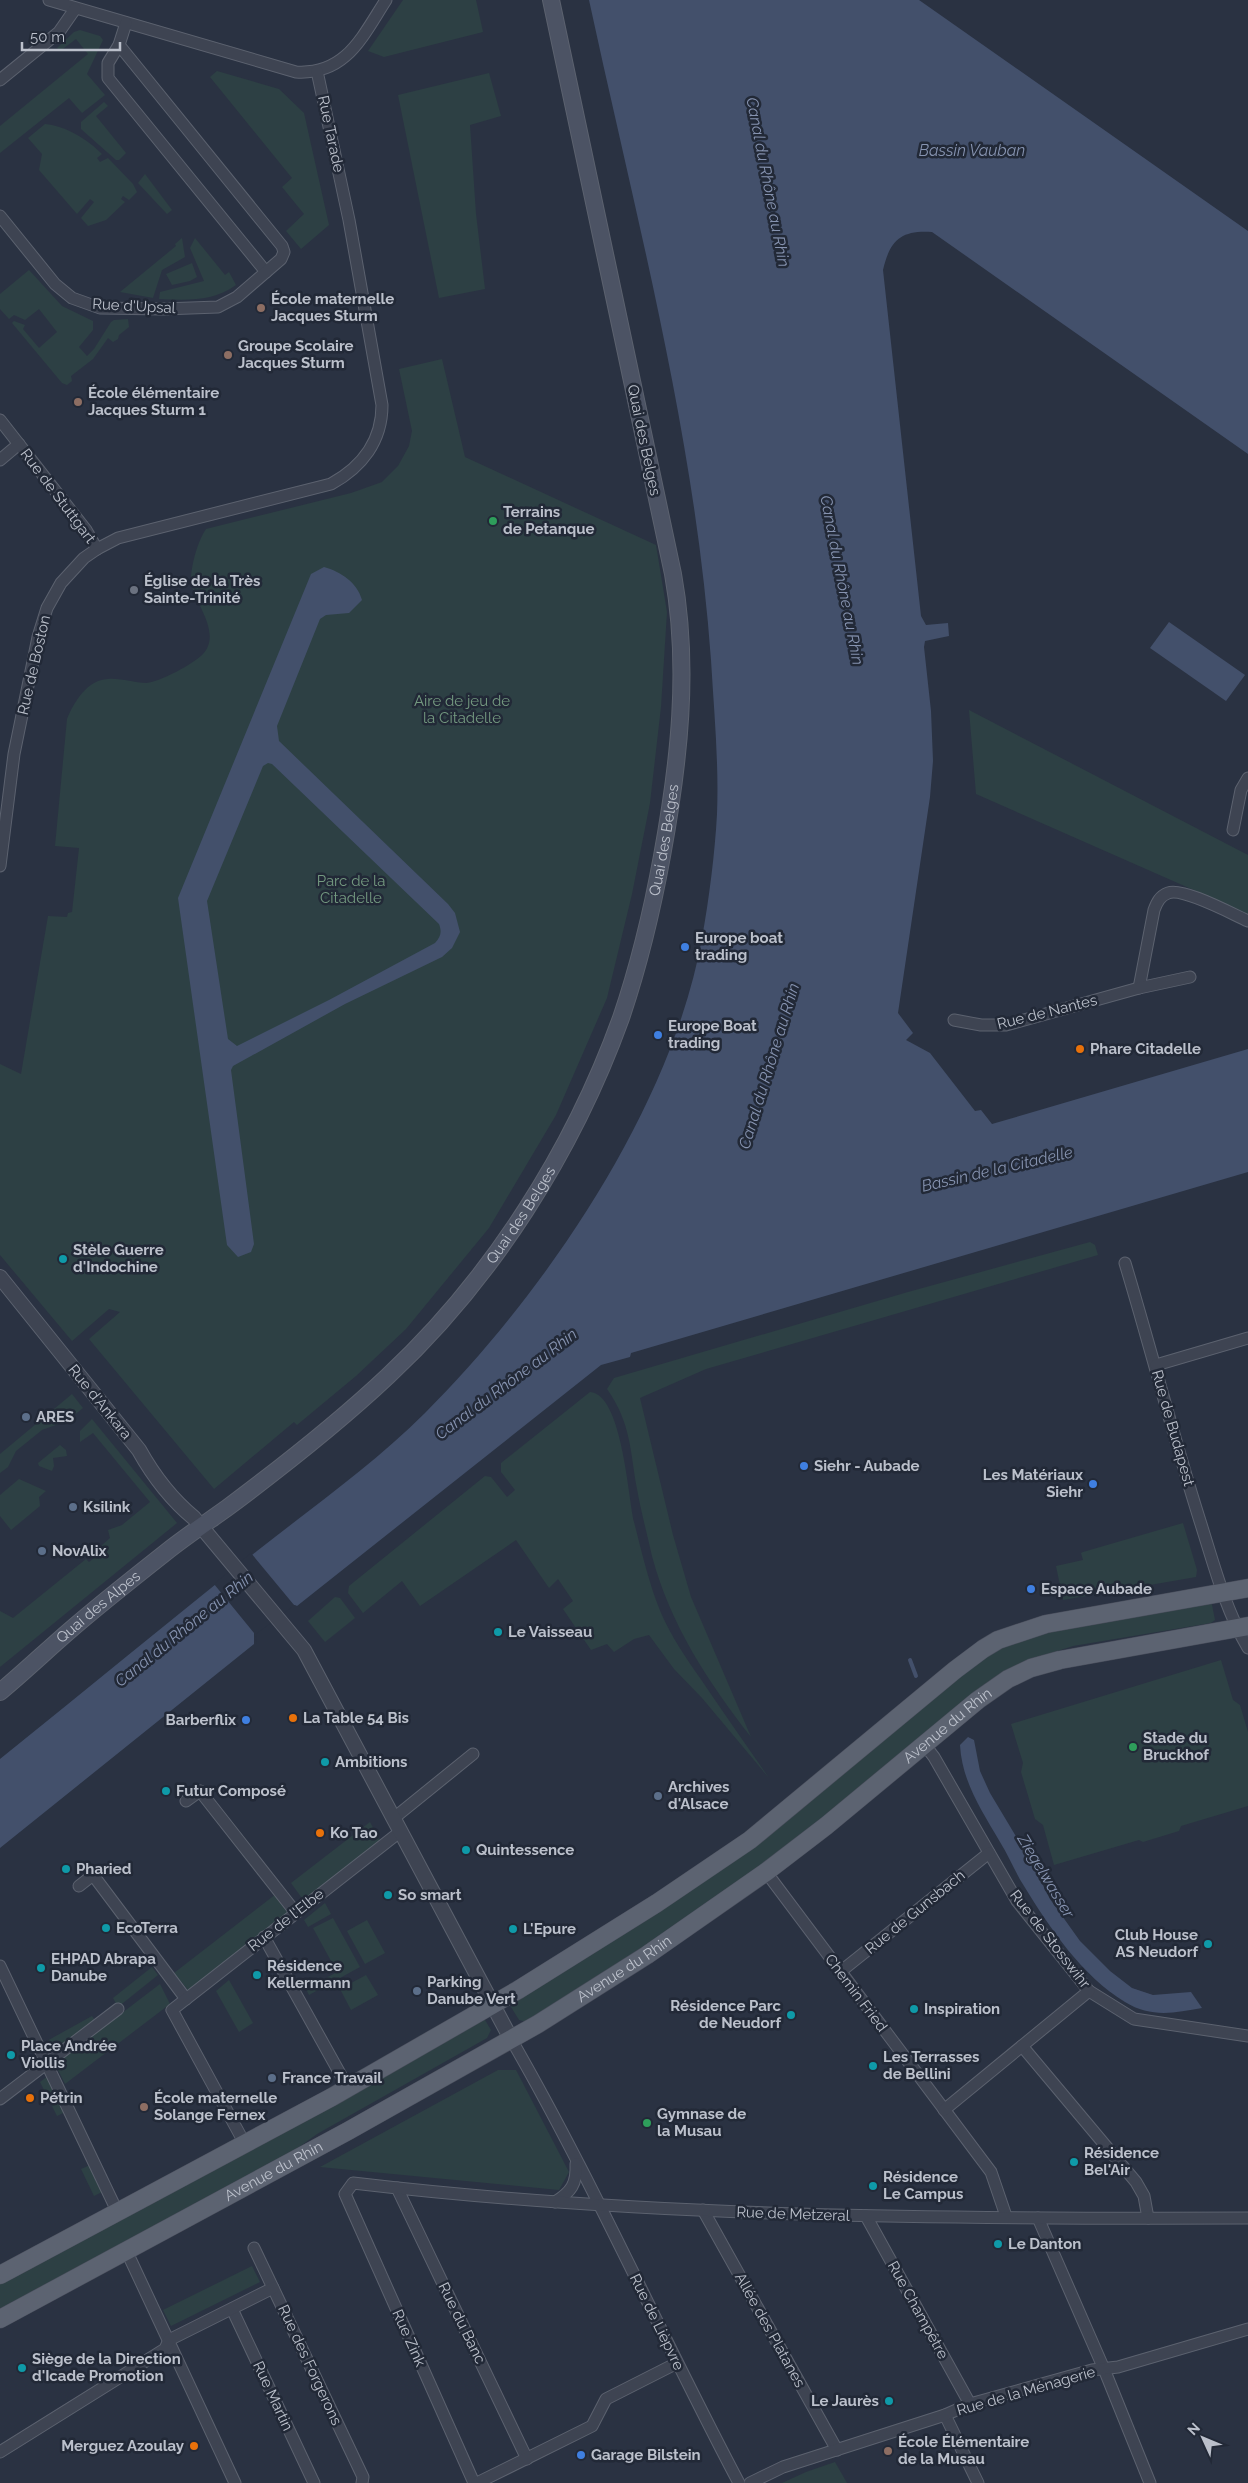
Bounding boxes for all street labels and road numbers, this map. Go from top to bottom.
street label: Rue Tarade [314,94,348,174]
street label: Rue d'Upsal [92,295,177,317]
street label: Quai des Belges [623,383,665,497]
street label: Rue de Stuttgart [17,445,99,547]
street label: Rue de Boston [14,613,54,717]
street label: Quai des Belges [645,783,682,898]
street label: Rue de Nantes [995,991,1099,1033]
street label: Quai des Belges [482,1163,559,1267]
street label: Rue d'Ankara [64,1361,136,1443]
street label: Rue de Budapest [1148,1368,1198,1488]
street label: Quai des Alpes [53,1567,144,1647]
street label: Avenue du Rhin [900,1684,995,1767]
street label: Rue de Gunsbach [861,1866,969,1958]
street label: Rue de l'Elbe [244,1885,328,1955]
street label: Rue de Stosswihr [1006,1886,1094,1992]
street label: Avenue du Rhin [574,1932,675,2006]
street label: Chemin Fried [821,1951,891,2035]
street label: Avenue du Rhin [221,2137,326,2205]
street label: Rue de Metzeral [736,2203,851,2225]
street label: Rue Champêtre [884,2258,952,2362]
street label: Allée des Platanes [731,2269,809,2391]
street label: Rue de Lièpvre [626,2271,688,2373]
street label: Rue du Banc [435,2279,489,2367]
street label: Rue des Forgerons [274,2302,346,2428]
street label: Rue Zink [388,2307,430,2369]
street label: Rue Martin [249,2358,297,2434]
street label: Rue de la Ménagerie [955,2363,1098,2419]

